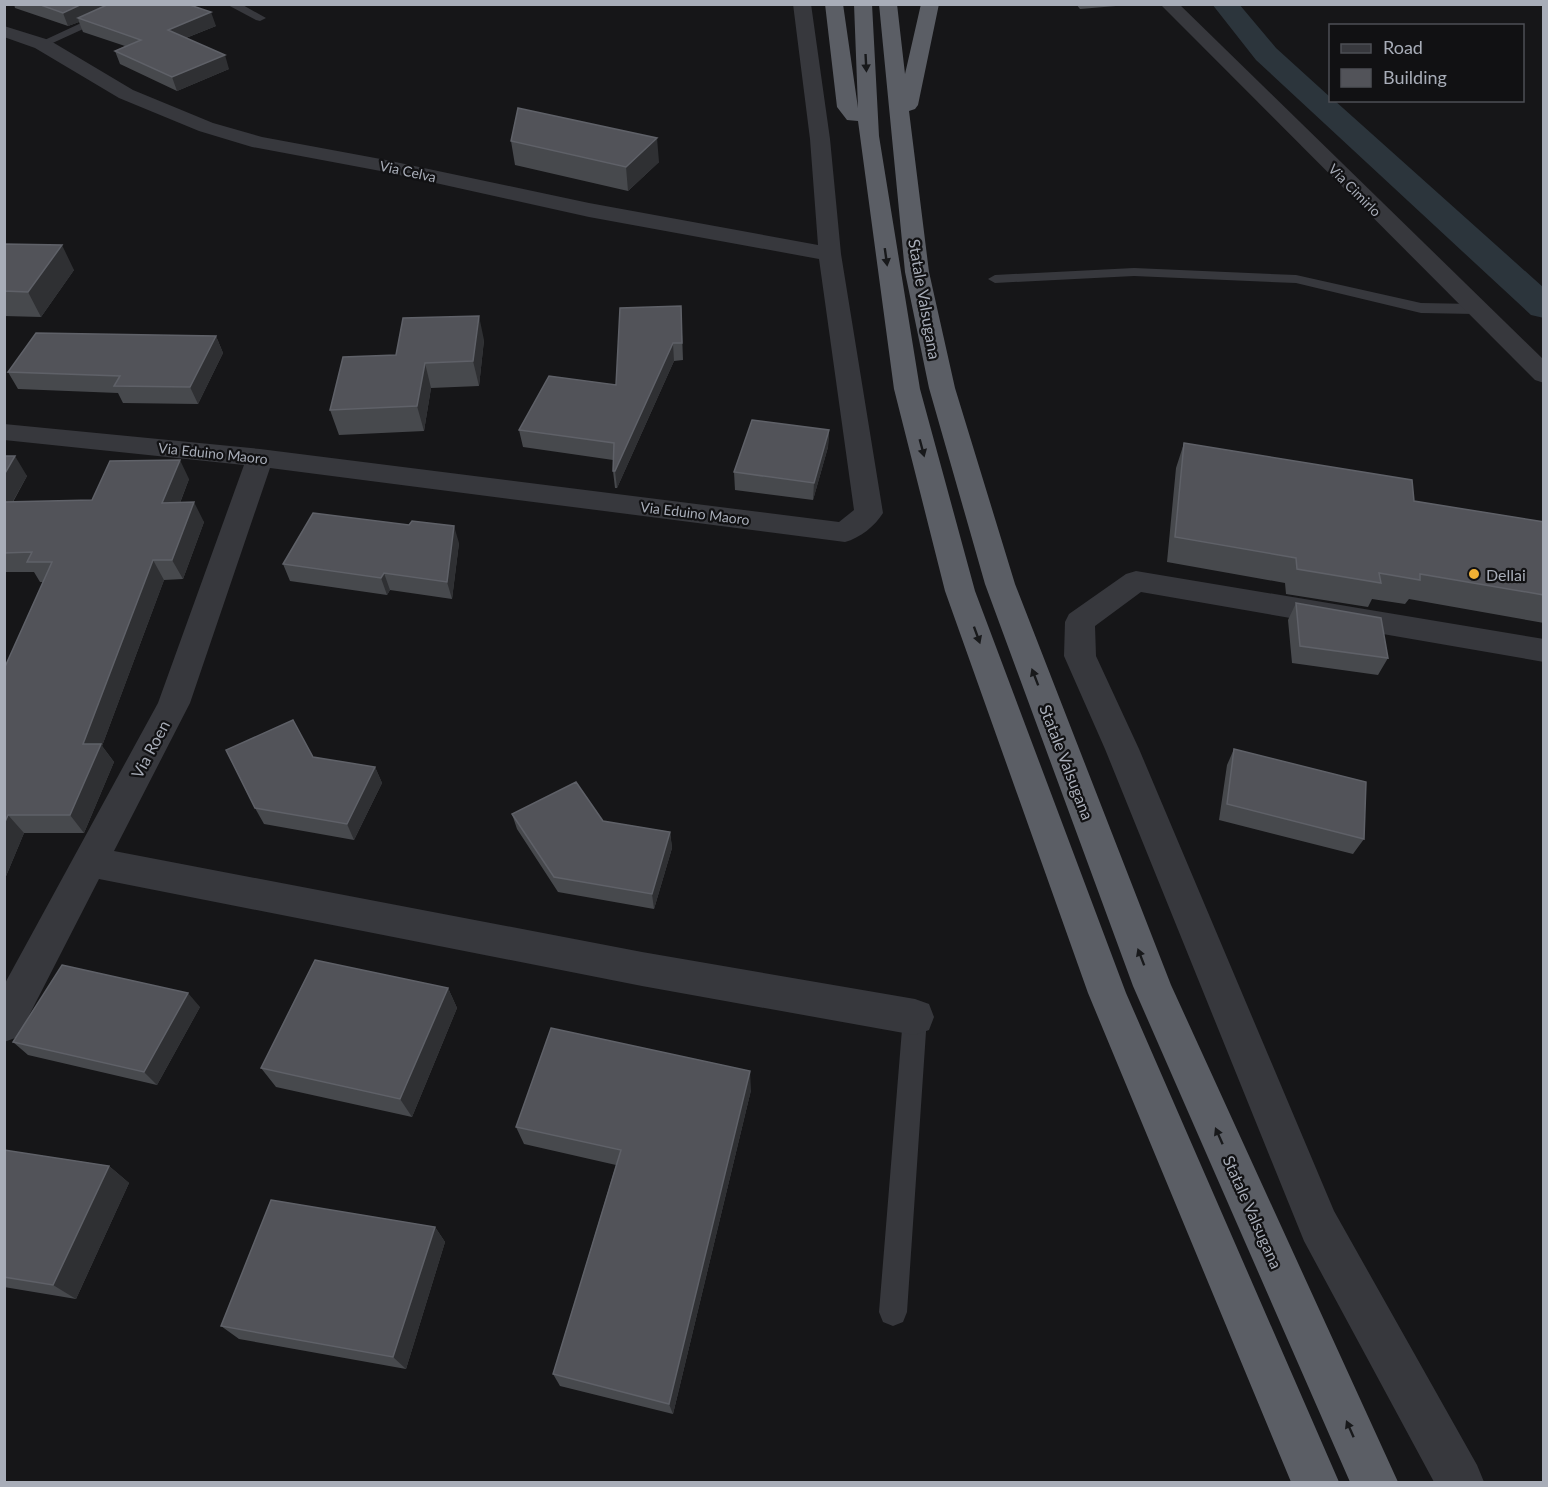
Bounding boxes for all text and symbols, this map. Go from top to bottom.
legend [1329,24,1524,102]
text: Road [1383,36,1423,58]
one-way arrow [861,53,870,72]
text: Building [1383,66,1447,88]
street label: Via Celva [378,157,438,185]
street label: Via Cimirlo [1325,160,1385,220]
street label: Statale Valsugana [905,237,945,361]
one-way arrow [881,247,890,266]
street label: Via Eduino Maoro [157,439,269,467]
one-way arrow [918,439,928,457]
street label: Via Eduino Maoro [639,498,751,528]
place label: Dellai [1486,565,1526,584]
marker: Dellai [1467,567,1481,581]
one-way arrow [972,626,982,644]
one-way arrow [1030,667,1040,685]
street label: Statale Valsugana [1036,702,1098,822]
street label: Via Roen [127,717,173,781]
one-way arrow [1136,948,1145,966]
one-way arrow [1214,1127,1223,1145]
street label: Statale Valsugana [1220,1153,1286,1271]
one-way arrow [1344,1420,1354,1438]

